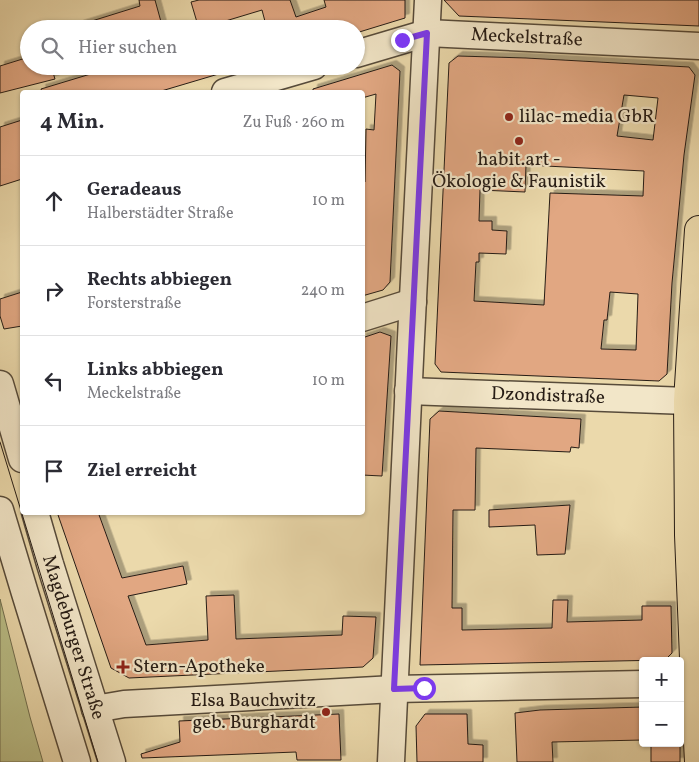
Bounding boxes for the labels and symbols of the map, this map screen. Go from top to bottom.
street label: Meckelstraße [470,22,583,53]
route end [391,29,414,52]
place label: lilac-media GbR [519,104,655,130]
marker: lilac-media GbR [503,111,515,123]
marker: habit.art - Ökologie & Faunistik [513,135,525,147]
place label: habit.art - Ökologie & Faunistik [432,147,606,195]
street label: Dzondistraße [491,381,605,411]
street label: Magdeburger Straße [35,552,111,723]
place label: Stern-Apotheke [133,654,265,680]
marker: Stern-Apotheke [117,661,129,673]
route start [413,677,436,700]
place label: Elsa Bauchwitz geb. Burghardt [190,688,316,736]
marker: Elsa Bauchwitz geb. Burghardt [320,706,332,718]

